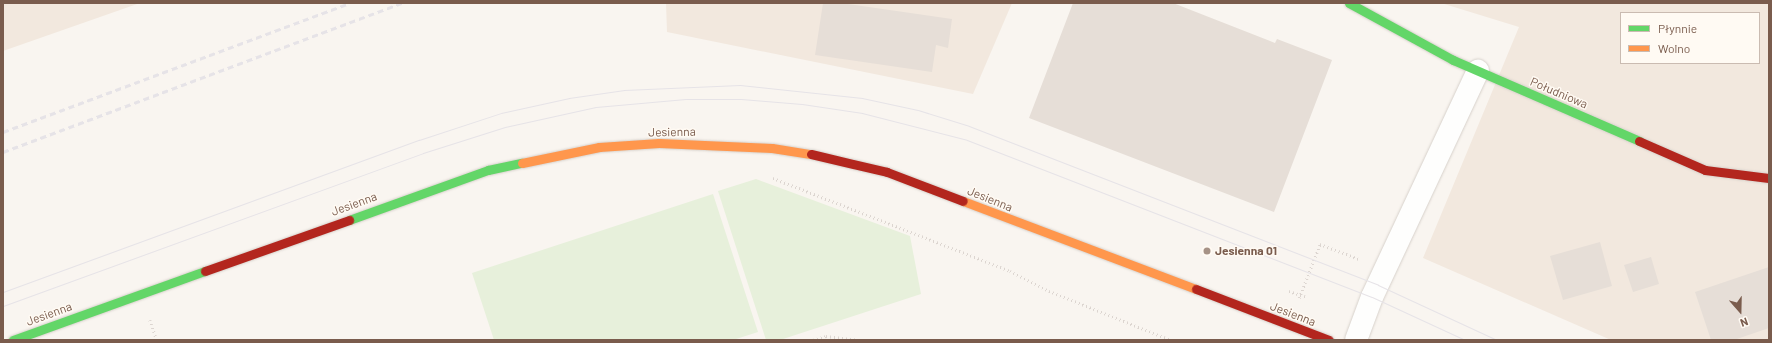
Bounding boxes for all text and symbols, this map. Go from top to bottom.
legend [1620,12,1760,64]
text: Płynnie [1658,21,1697,35]
text: Wolno [1658,41,1690,55]
street label: Południowa [1528,74,1590,112]
street label: Jesienna [648,124,696,140]
street label: Jesienna [965,183,1015,215]
street label: Jesienna [329,189,379,219]
place label: Jesienna 01 [1215,244,1277,258]
marker: Jesienna 01 [1202,246,1212,256]
north arrow [1720,291,1760,331]
street label: Jesienna [24,299,74,329]
street label: Jesienna [1268,299,1318,329]
text: N [1739,315,1750,330]

